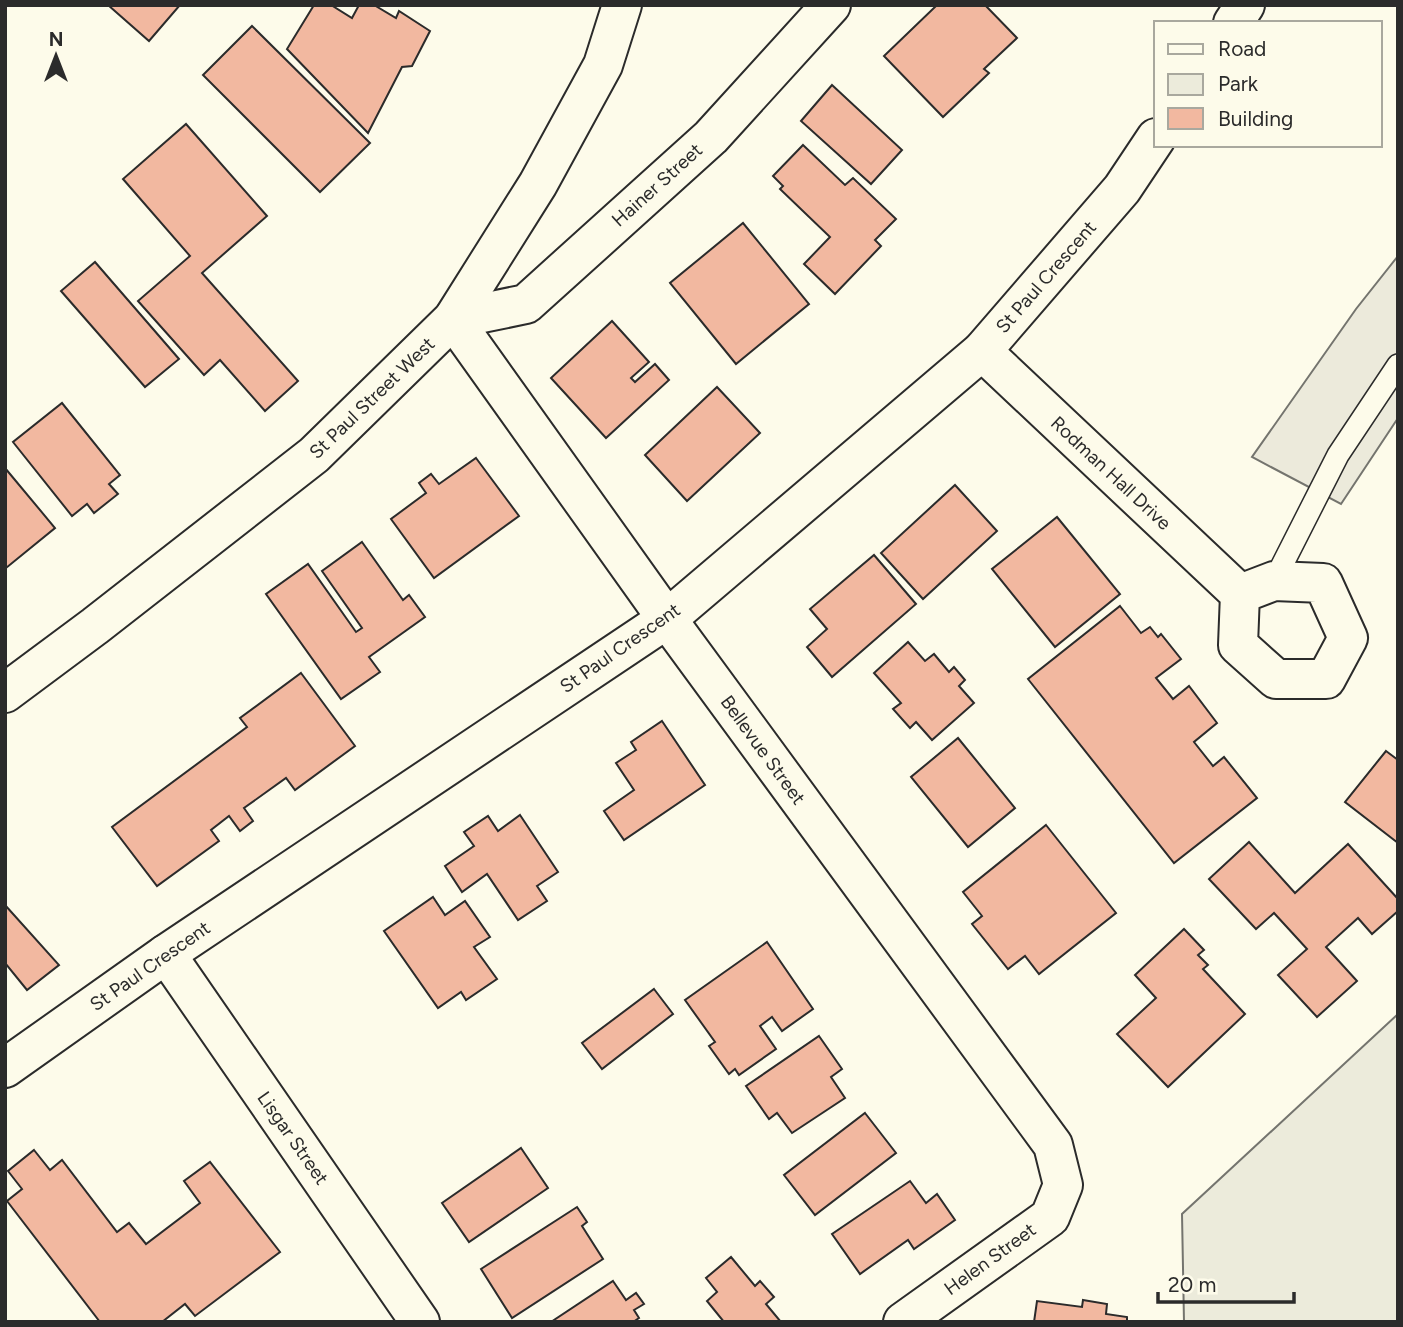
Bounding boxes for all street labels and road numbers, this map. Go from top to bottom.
street label: Hainer Street [607,138,707,232]
street label: St Paul Crescent [991,216,1101,338]
street label: St Paul Street West [305,332,439,464]
street label: Rodman Hall Drive [1046,411,1176,535]
street label: St Paul Crescent [556,598,684,698]
street label: Bellevue Street [716,691,810,809]
street label: St Paul Crescent [86,916,214,1016]
street label: Lisgar Street [253,1087,333,1189]
street label: Helen Street [940,1218,1040,1300]

